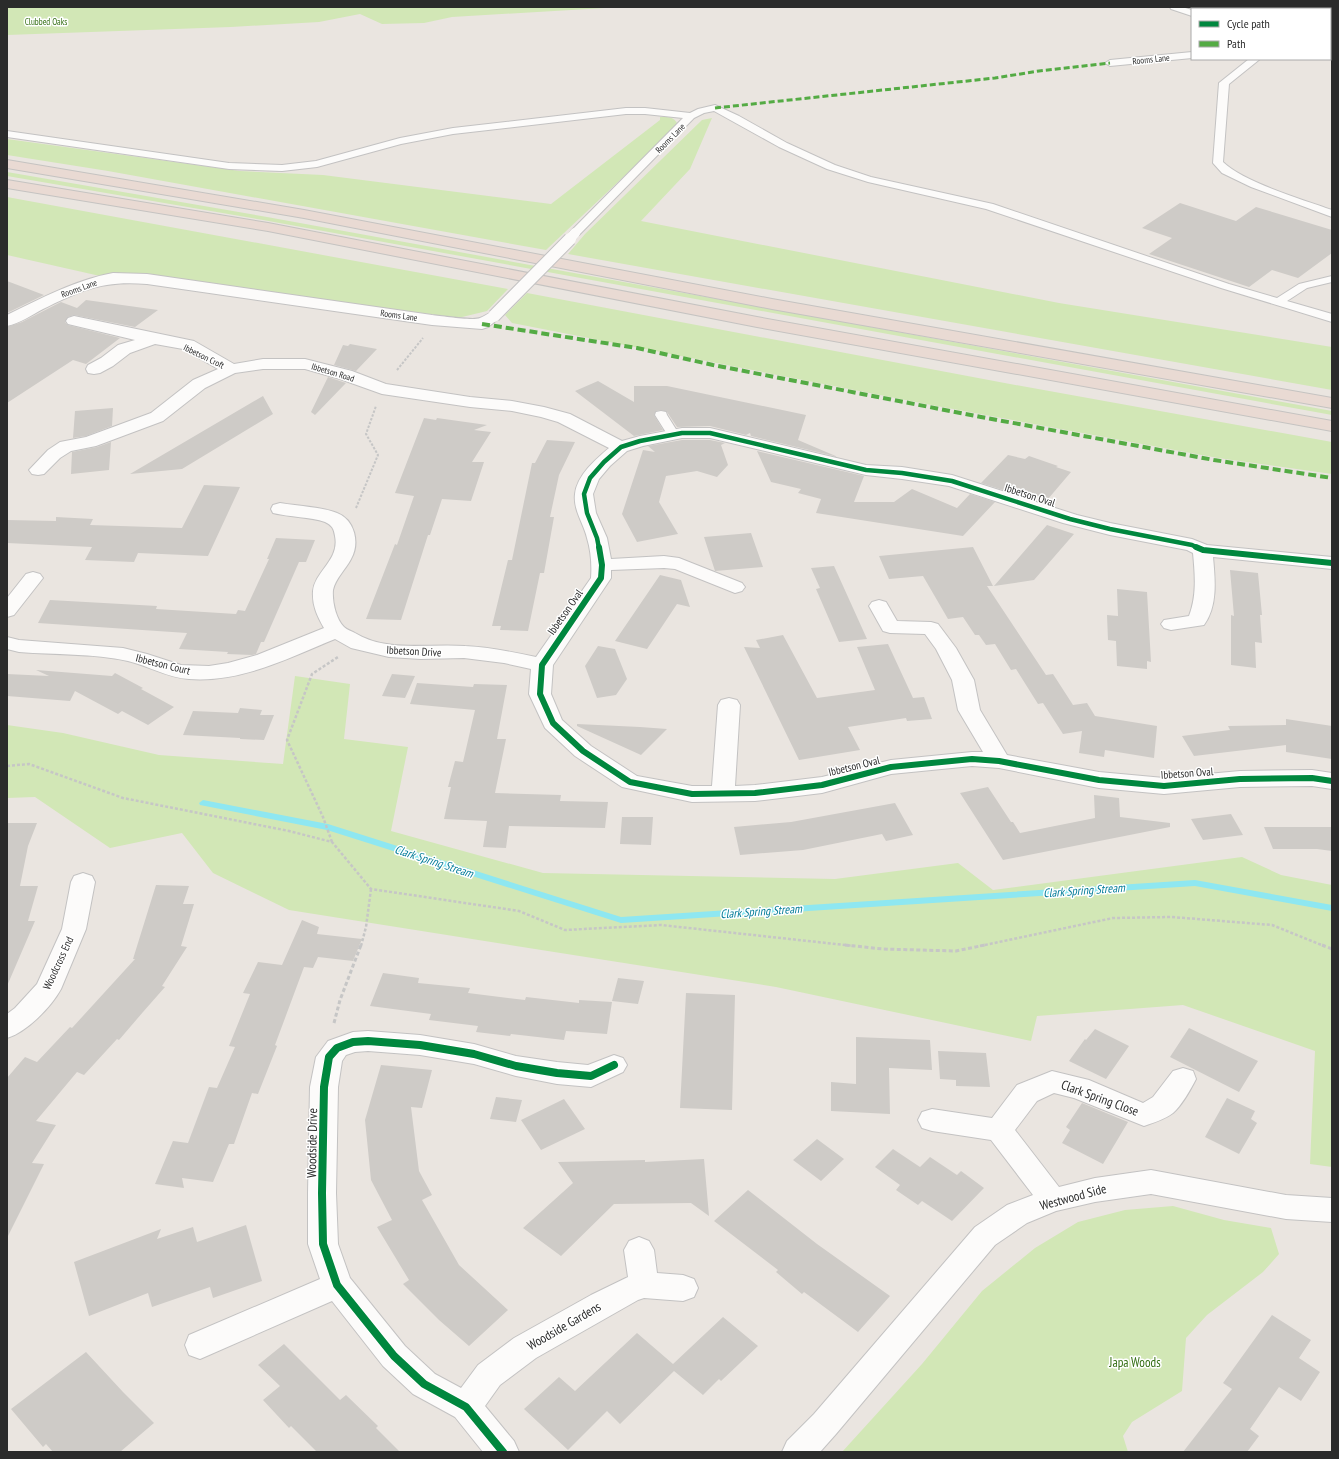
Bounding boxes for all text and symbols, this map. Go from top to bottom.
legend [1191,8,1331,60]
park label: Clubbed Oaks [25,16,67,27]
text: Cycle path [1227,16,1270,31]
text: Path [1227,36,1245,51]
street label: Rooms Lane [1132,52,1170,66]
street label: Rooms Lane [653,121,687,155]
street label: Rooms Lane [60,276,99,300]
street label: Rooms Lane [380,307,419,323]
street label: Ibbetson Croft [182,341,227,371]
street label: Ibbetson Road [310,360,356,384]
street label: Ibbetson Oval [1003,480,1058,510]
street label: Ibbetson Oval [544,586,586,637]
street label: Ibbetson Drive [386,643,442,659]
street label: Ibbetson Court [134,650,192,678]
street label: Ibbetson Oval [827,753,882,779]
street label: Ibbetson Oval [1160,764,1214,782]
water label: Clark Spring Stream [393,841,476,881]
water label: Clark Spring Stream [1043,880,1127,900]
water label: Clark Spring Stream [720,901,804,921]
street label: Woodcross End [40,934,76,992]
street label: Clark Spring Close [1059,1076,1141,1120]
street label: Woodside Drive [303,1108,321,1178]
street label: Westwood Side [1038,1180,1108,1214]
street label: Woodside Gardens [524,1298,604,1354]
park label: Japa Woods [1108,1354,1161,1371]

